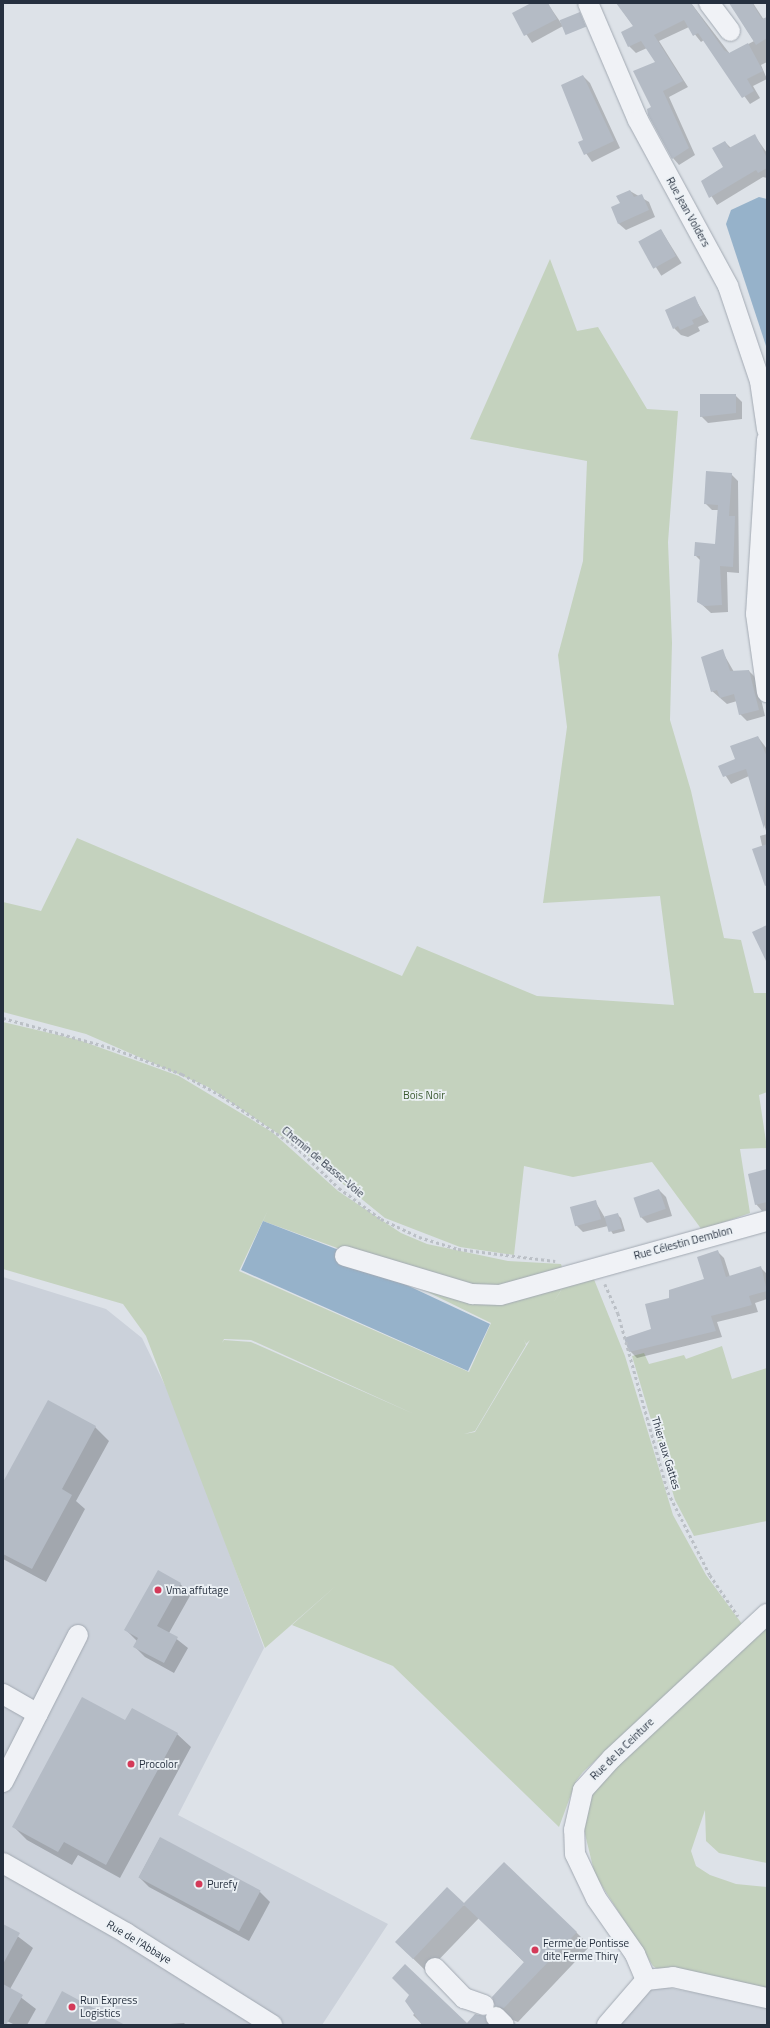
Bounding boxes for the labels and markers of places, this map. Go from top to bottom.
place label: Vma affutage [166,1583,228,1597]
marker: Vma affutage [153,1585,163,1595]
place label: Procolor [139,1757,178,1771]
marker: Procolor [126,1759,136,1769]
place label: Purefy [207,1877,238,1891]
marker: Purefy [194,1879,204,1889]
place label: Ferme de Pontisse dite Ferme Thiry [543,1937,629,1963]
marker: Ferme de Pontisse dite Ferme Thiry [530,1945,540,1955]
place label: Run Express Logistics [80,1994,137,2020]
marker: Run Express Logistics [67,2002,77,2012]

